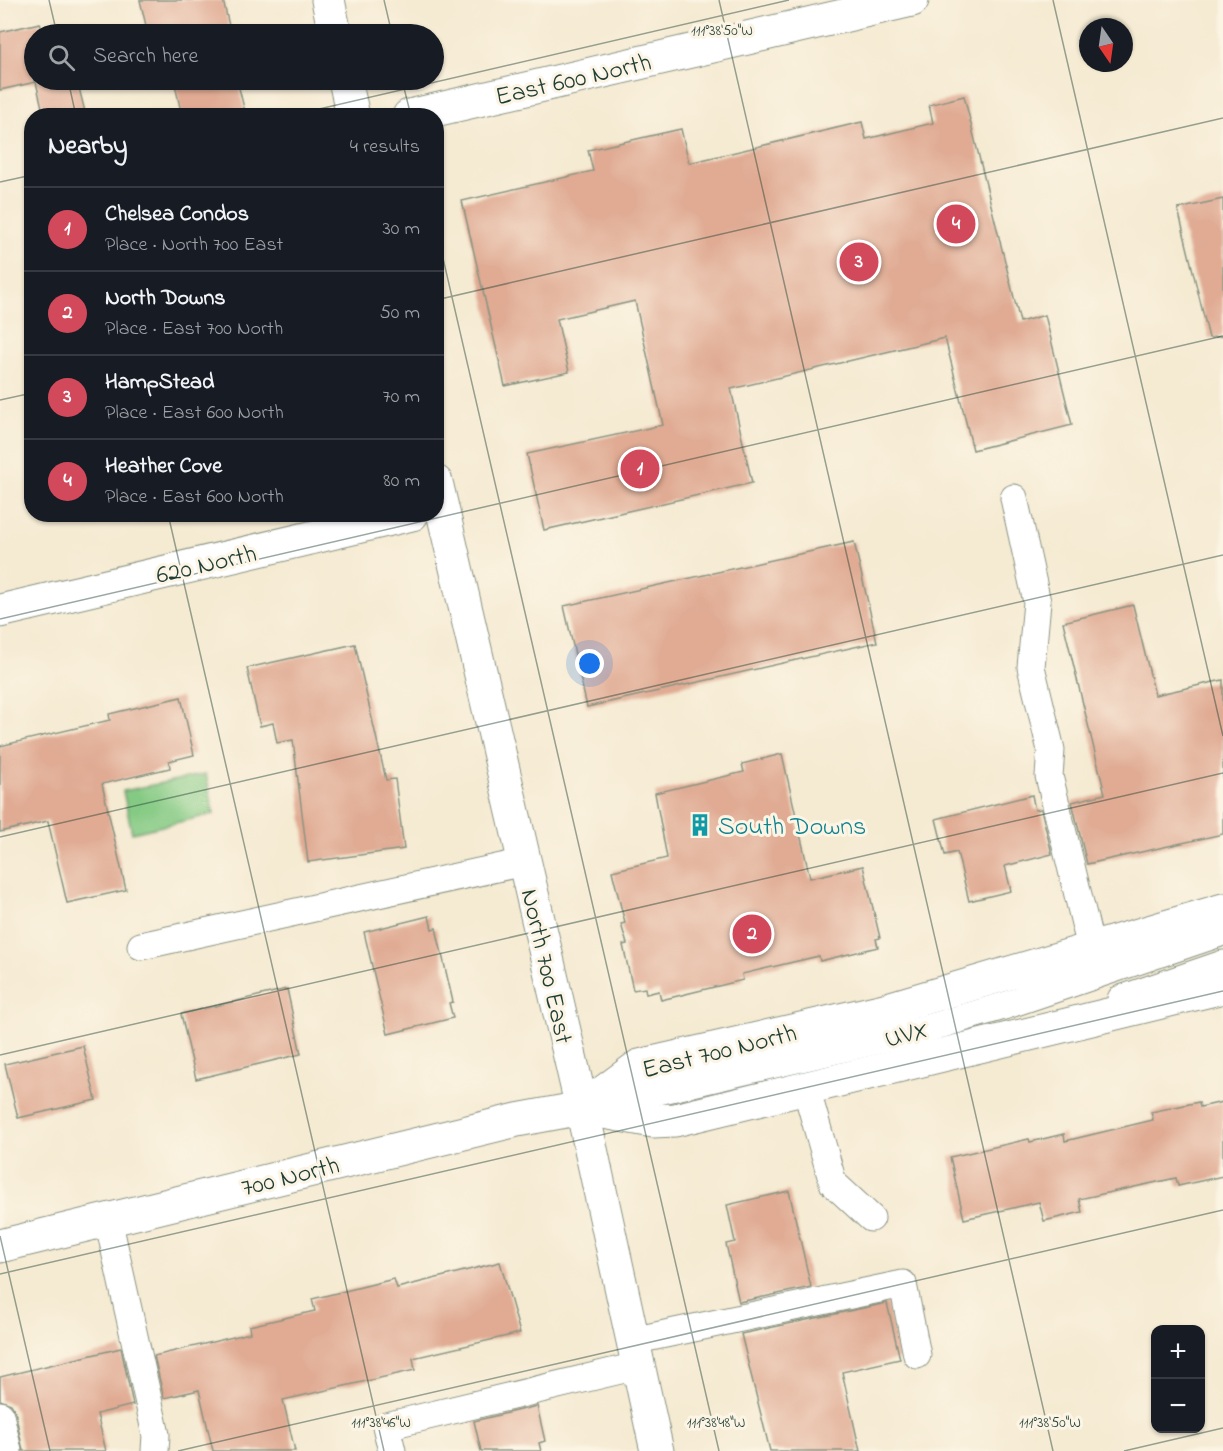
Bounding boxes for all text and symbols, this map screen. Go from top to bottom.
north arrow [1079,18,1133,72]
text: 111°38'50"W [691,20,753,42]
search box [24,24,444,90]
icon: search [45,41,78,74]
text: Search here [93,41,198,73]
street label: East 600 North [492,45,655,117]
text: Nearby [48,128,127,166]
text: 4 results [350,133,420,162]
text: Chelsea Condos [105,199,249,231]
pin: 4 [936,202,976,246]
text: 1 [64,215,71,244]
text: 30 m [383,215,420,244]
text: Place · North 700 East [105,231,283,260]
pin: 3 [840,240,878,284]
text: North Downs [105,283,226,315]
text: 2 [63,299,72,328]
text: 50 m [379,299,420,328]
text: Place · East 700 North [105,315,283,344]
text: HampStead [105,367,214,399]
text: 3 [63,383,72,412]
text: 70 m [383,383,420,412]
text: Place · East 600 North [105,399,284,428]
pin: 1 [620,446,660,492]
text: Heather Cove [105,451,222,483]
text: 4 [63,467,72,496]
text: 80 m [383,467,420,496]
text: Place · East 600 North [105,483,284,512]
street label: 620 North [153,536,261,596]
your location [575,649,604,678]
place label: South Downs [718,809,866,847]
building icon: South Downs [687,812,713,838]
street label: North 700 East [509,885,581,1048]
pin: 2 [732,912,771,956]
street label: UVX [881,1012,933,1060]
street label: East 700 North [638,1015,801,1090]
street label: 700 North [238,1147,344,1208]
map controls [1151,1325,1205,1433]
button: + [1151,1325,1205,1379]
button: − [1151,1379,1205,1433]
text: 111°38'46"W [351,1412,411,1434]
text: 111°38'48"W [687,1412,745,1434]
text: 111°38'50"W [1019,1412,1081,1434]

